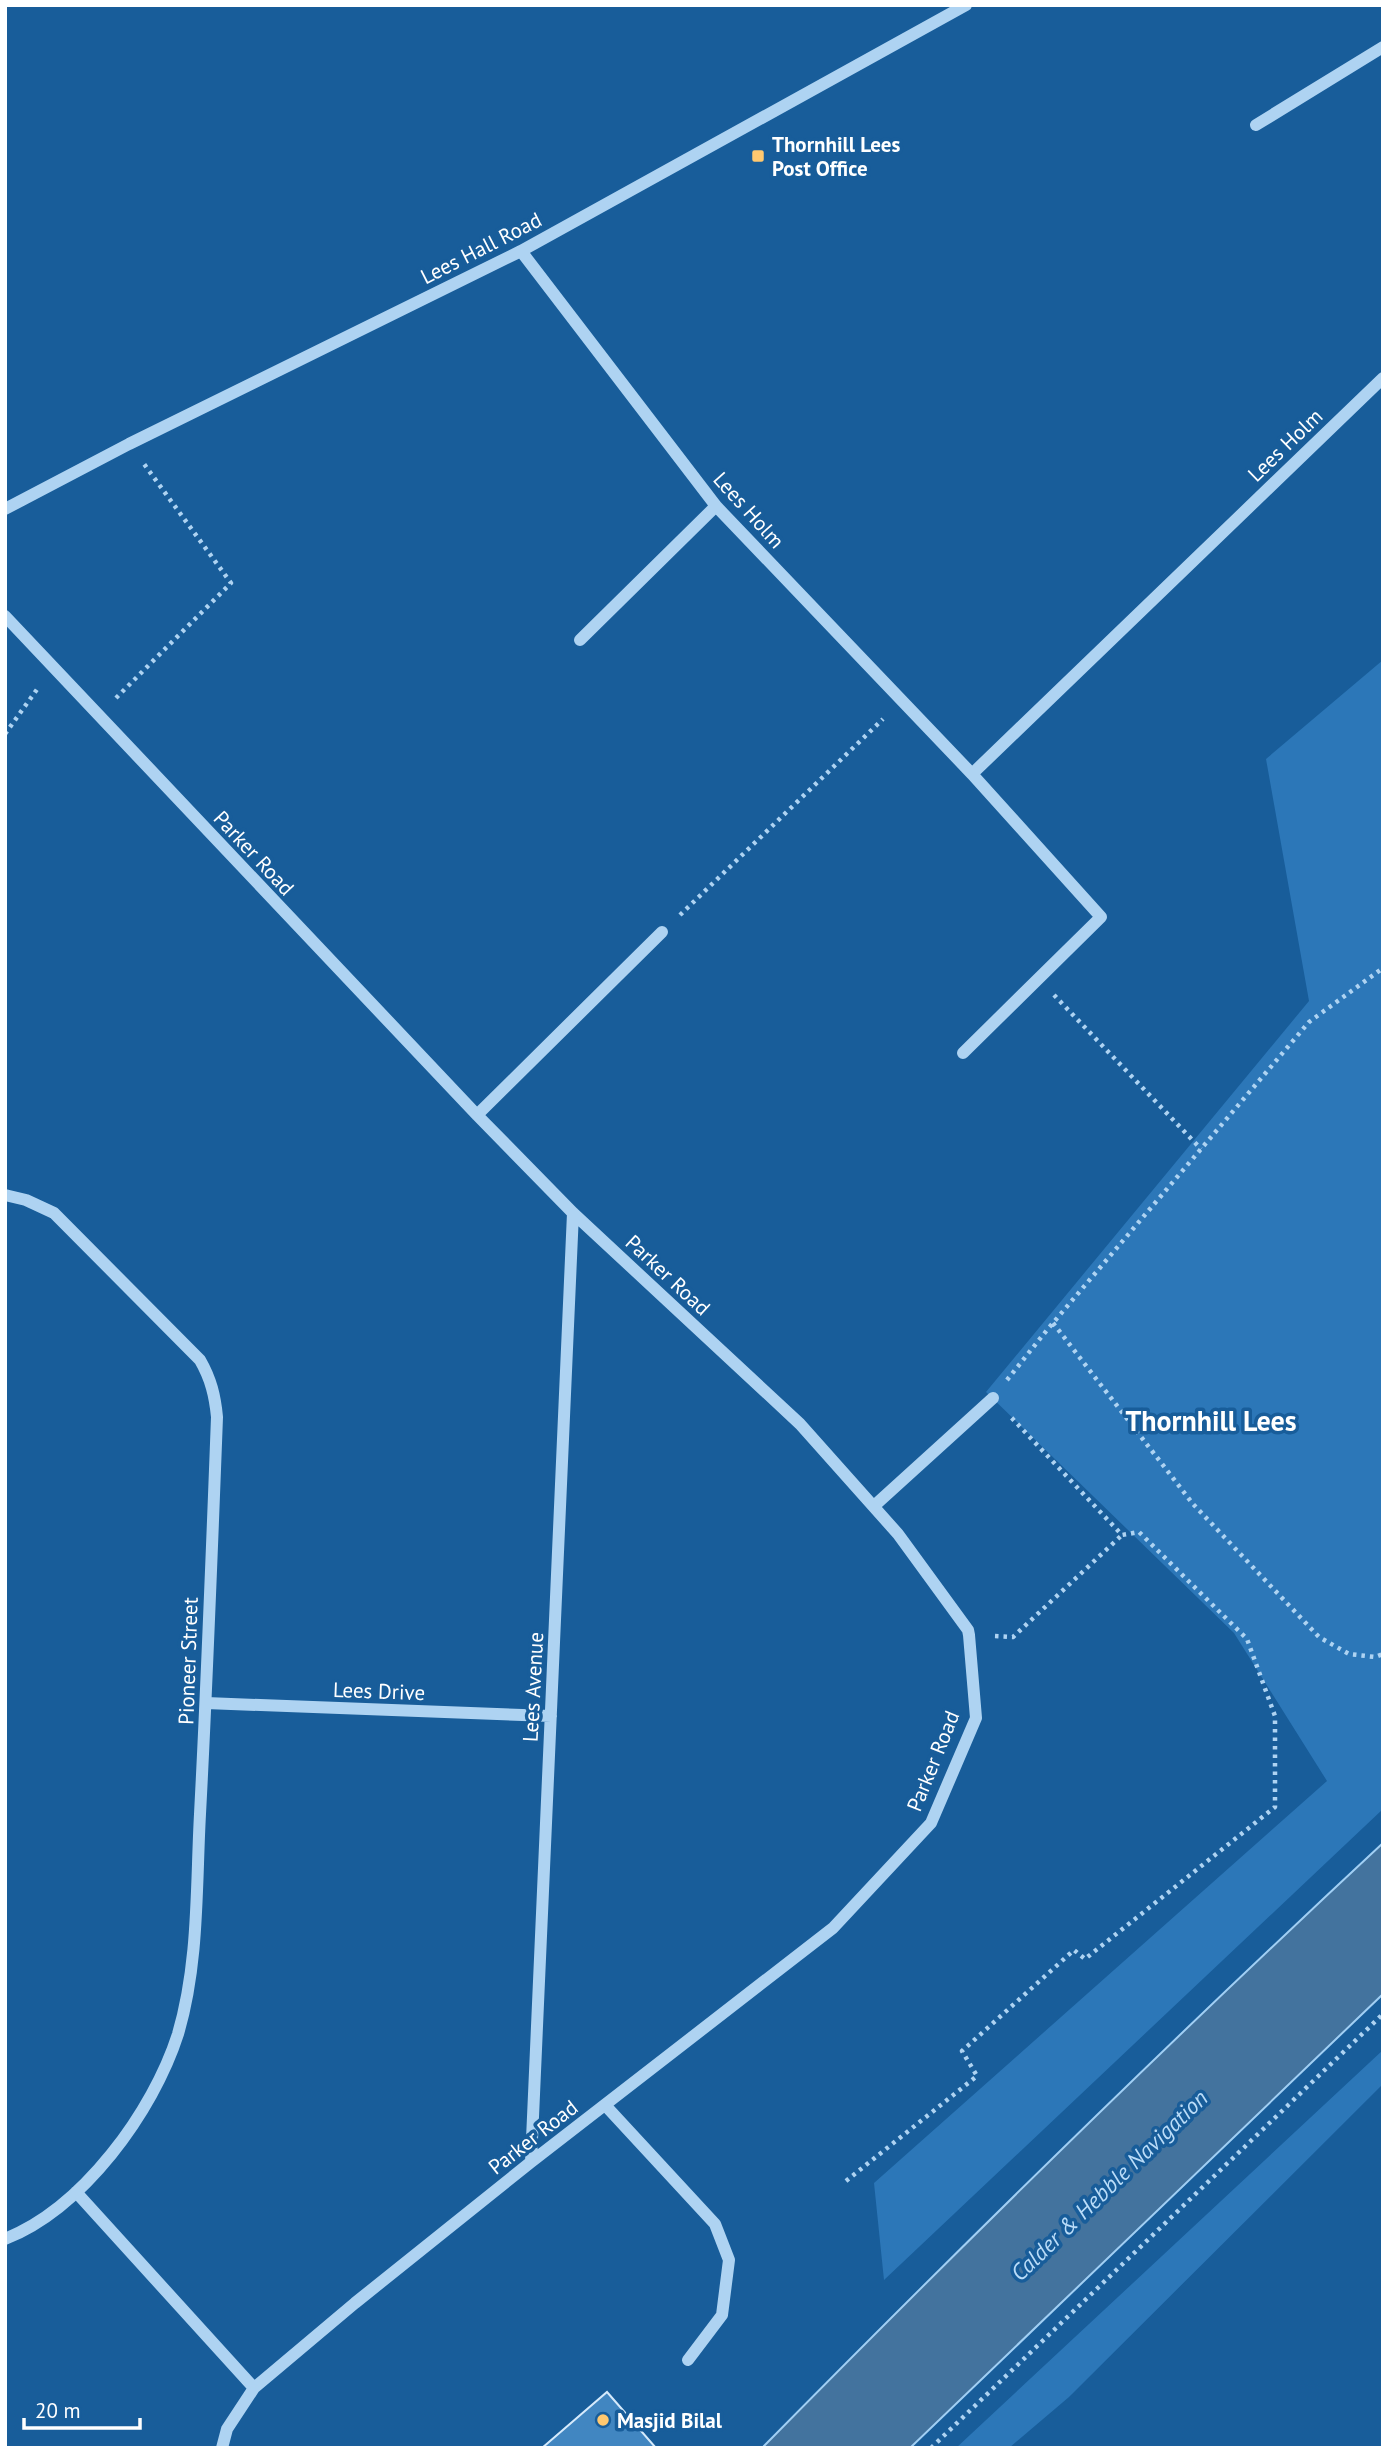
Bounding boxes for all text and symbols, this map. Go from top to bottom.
place label: Thornhill Lees Post Office [772,131,901,182]
marker: Thornhill Lees Post Office [750,148,766,164]
street label: Lees Hall Road [416,206,546,290]
street label: Lees Holm [1242,403,1328,487]
street label: Lees Holm [708,466,790,554]
street label: Parker Road [208,805,300,901]
street label: Parker Road [620,1229,716,1321]
district label: Thornhill Lees [1125,1402,1297,1439]
street label: Pioneer Street [172,1597,204,1725]
street label: Lees Avenue [517,1631,549,1743]
street label: Lees Drive [332,1676,426,1706]
street label: Parker Road [901,1707,965,1815]
water label: Calder & Hebble Navigation [1004,2083,1214,2287]
street label: Parker Road [483,2094,583,2180]
scale bar [24,2386,140,2430]
text: 20 m [35,2397,81,2424]
place label: Masjid Bilal [617,2407,723,2434]
marker: Masjid Bilal [595,2412,611,2428]

